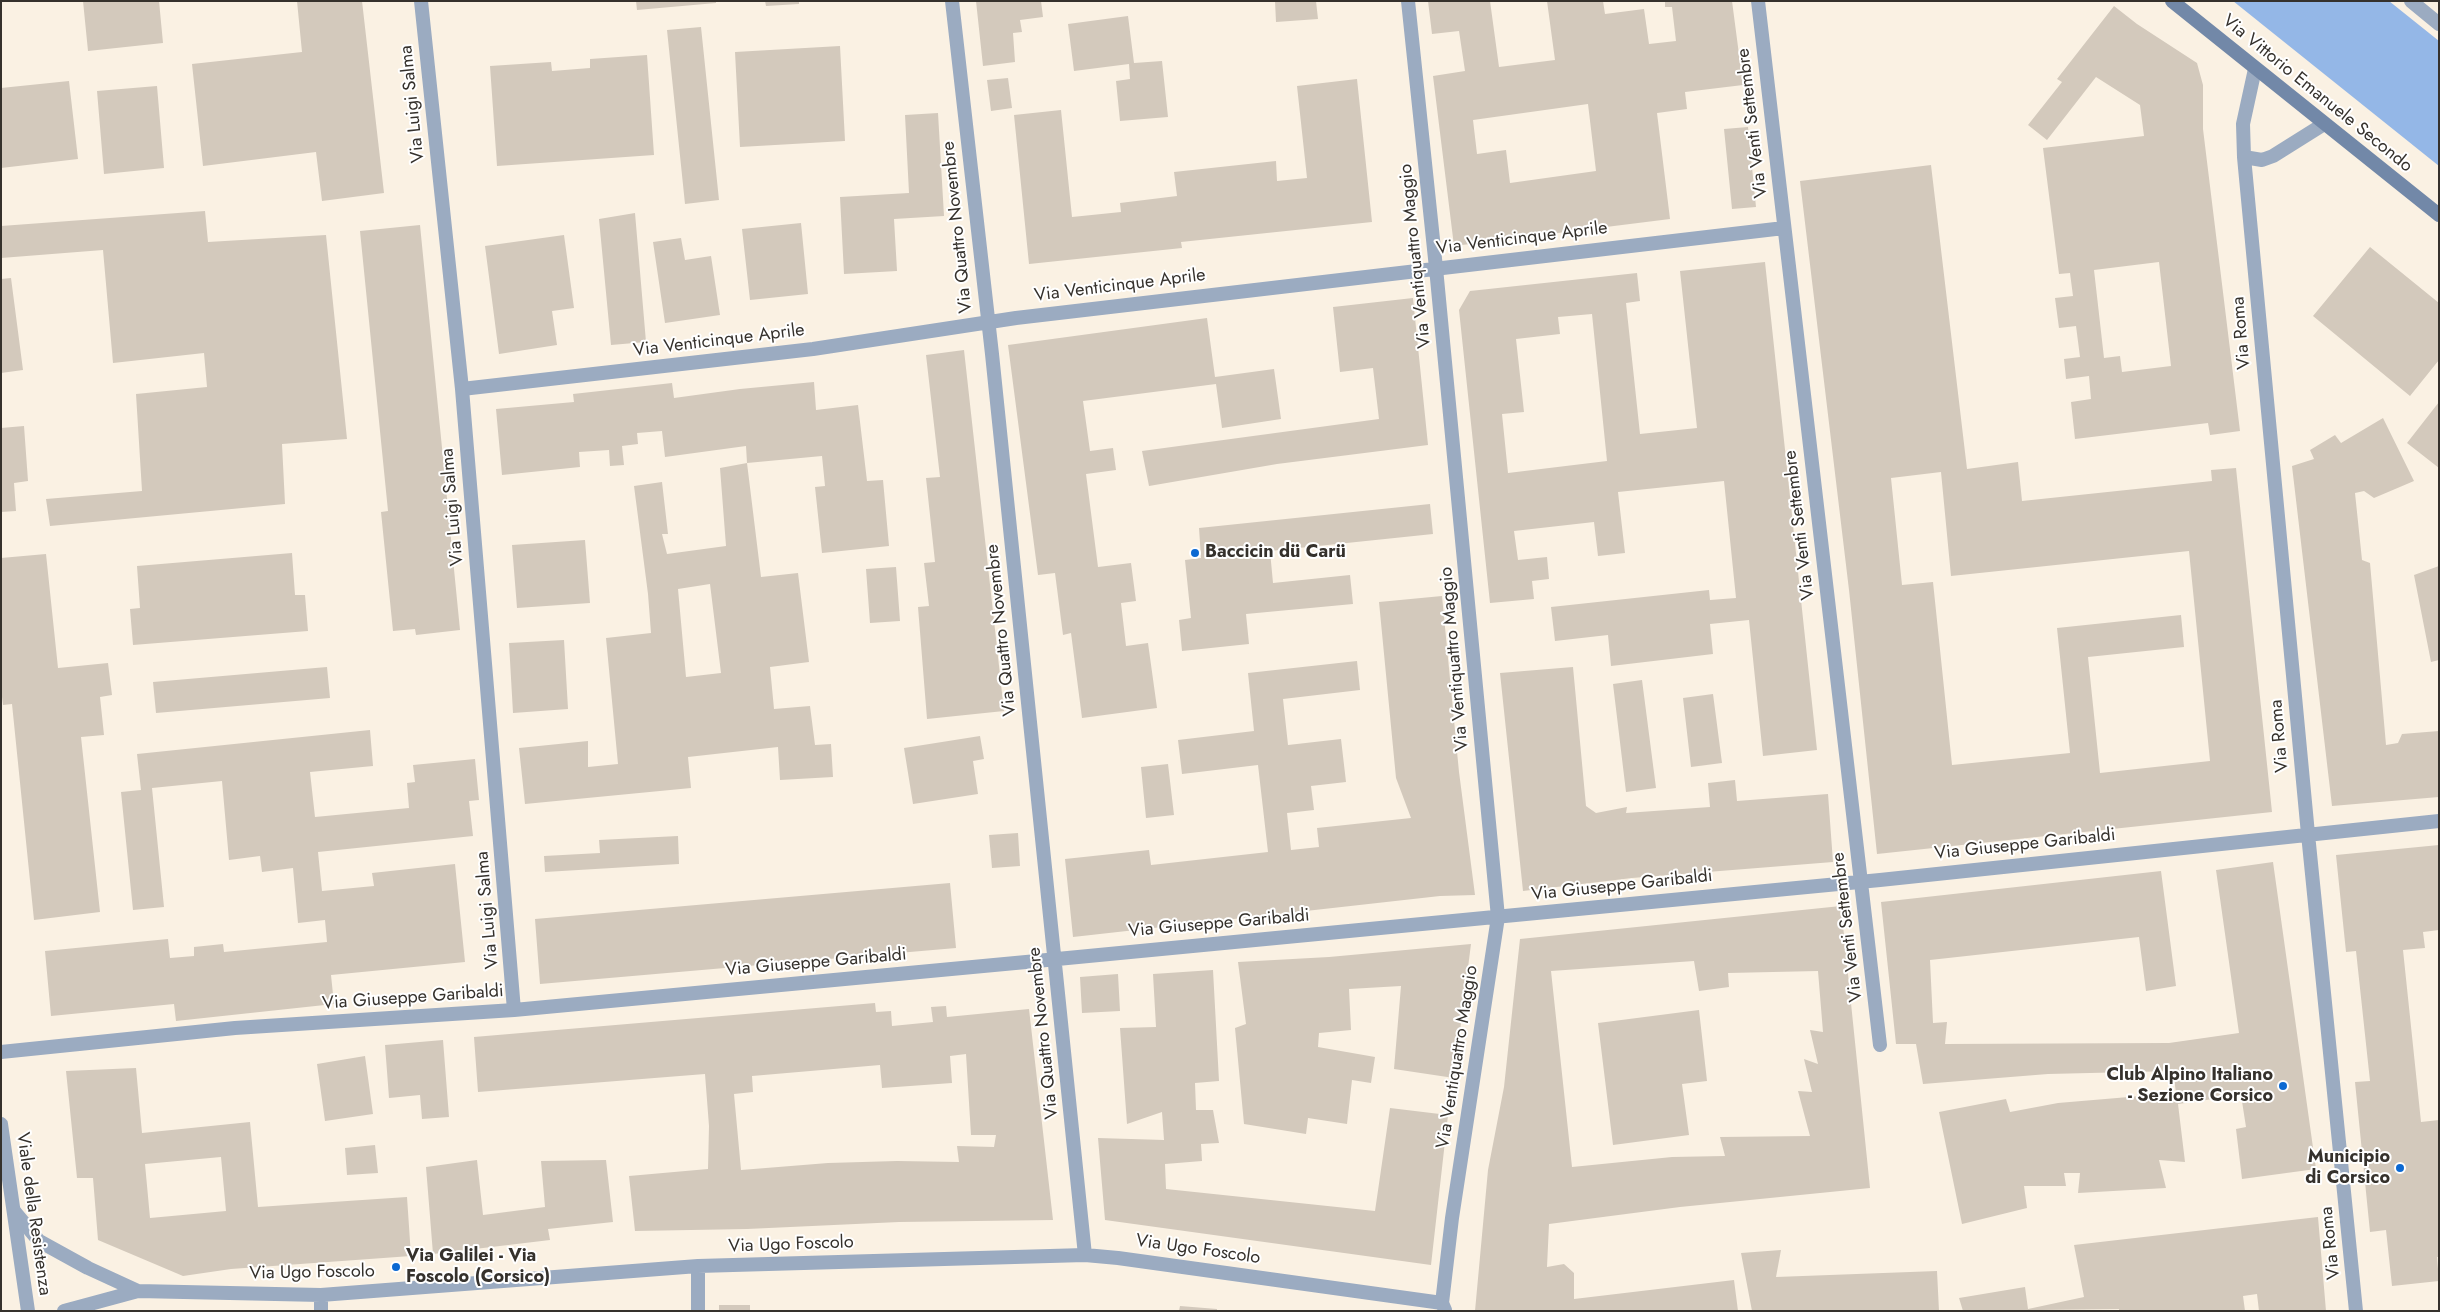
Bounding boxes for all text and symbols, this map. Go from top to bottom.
street label: Via Vittorio Emanuele Secondo [2218,11,2416,177]
street label: Via Luigi Salma [396,44,430,164]
street label: Via Venti Settembre [1733,47,1773,199]
street label: Via Quattro Novembre [938,140,978,314]
street label: Via Ventiquattro Maggio [1396,163,1436,349]
street label: Via Venticinque Aprile [1435,218,1609,260]
street label: Via Venticinque Aprile [1033,265,1207,307]
street label: Via Roma [2228,296,2256,370]
street label: Via Venticinque Aprile [632,320,806,362]
street label: Via Luigi Salma [437,447,469,567]
street label: Via Venti Settembre [1780,449,1820,601]
place label: Baccicin dü Carü [1205,542,1346,564]
street label: Via Quattro Novembre [982,543,1022,717]
marker: Baccicin dü Carü [1189,547,1201,559]
street label: Via Ventiquattro Maggio [1436,566,1474,752]
street label: Via Roma [2266,699,2294,773]
street label: Via Giuseppe Garibaldi [1933,825,2117,865]
street label: Via Luigi Salma [472,850,504,970]
street label: Via Venti Settembre [1828,851,1868,1003]
street label: Via Giuseppe Garibaldi [1530,866,1714,906]
street label: Via Giuseppe Garibaldi [1127,905,1311,943]
street label: Via Giuseppe Garibaldi [724,944,908,982]
street label: Via Quattro Novembre [1024,946,1064,1120]
street label: Via Ventiquattro Maggio [1433,964,1483,1150]
street label: Via Giuseppe Garibaldi [322,981,504,1015]
place label: Club Alpino Italiano - Sezione Corsico [2106,1065,2273,1108]
marker: Club Alpino Italiano - Sezione Corsico [2277,1080,2289,1092]
street label: Viale della Resistenza [11,1131,55,1297]
place label: Municipio di Corsico [2305,1147,2390,1190]
marker: Municipio di Corsico [2394,1162,2406,1174]
street label: Via Roma [2316,1205,2346,1281]
street label: Via Ugo Foscolo [1134,1231,1262,1269]
street label: Via Ugo Foscolo [728,1232,854,1258]
place label: Via Galilei - Via Foscolo (Corsico) [406,1246,550,1288]
street label: Via Ugo Foscolo [249,1261,375,1285]
marker: Via Galilei - Via Foscolo (Corsico) [390,1261,402,1273]

